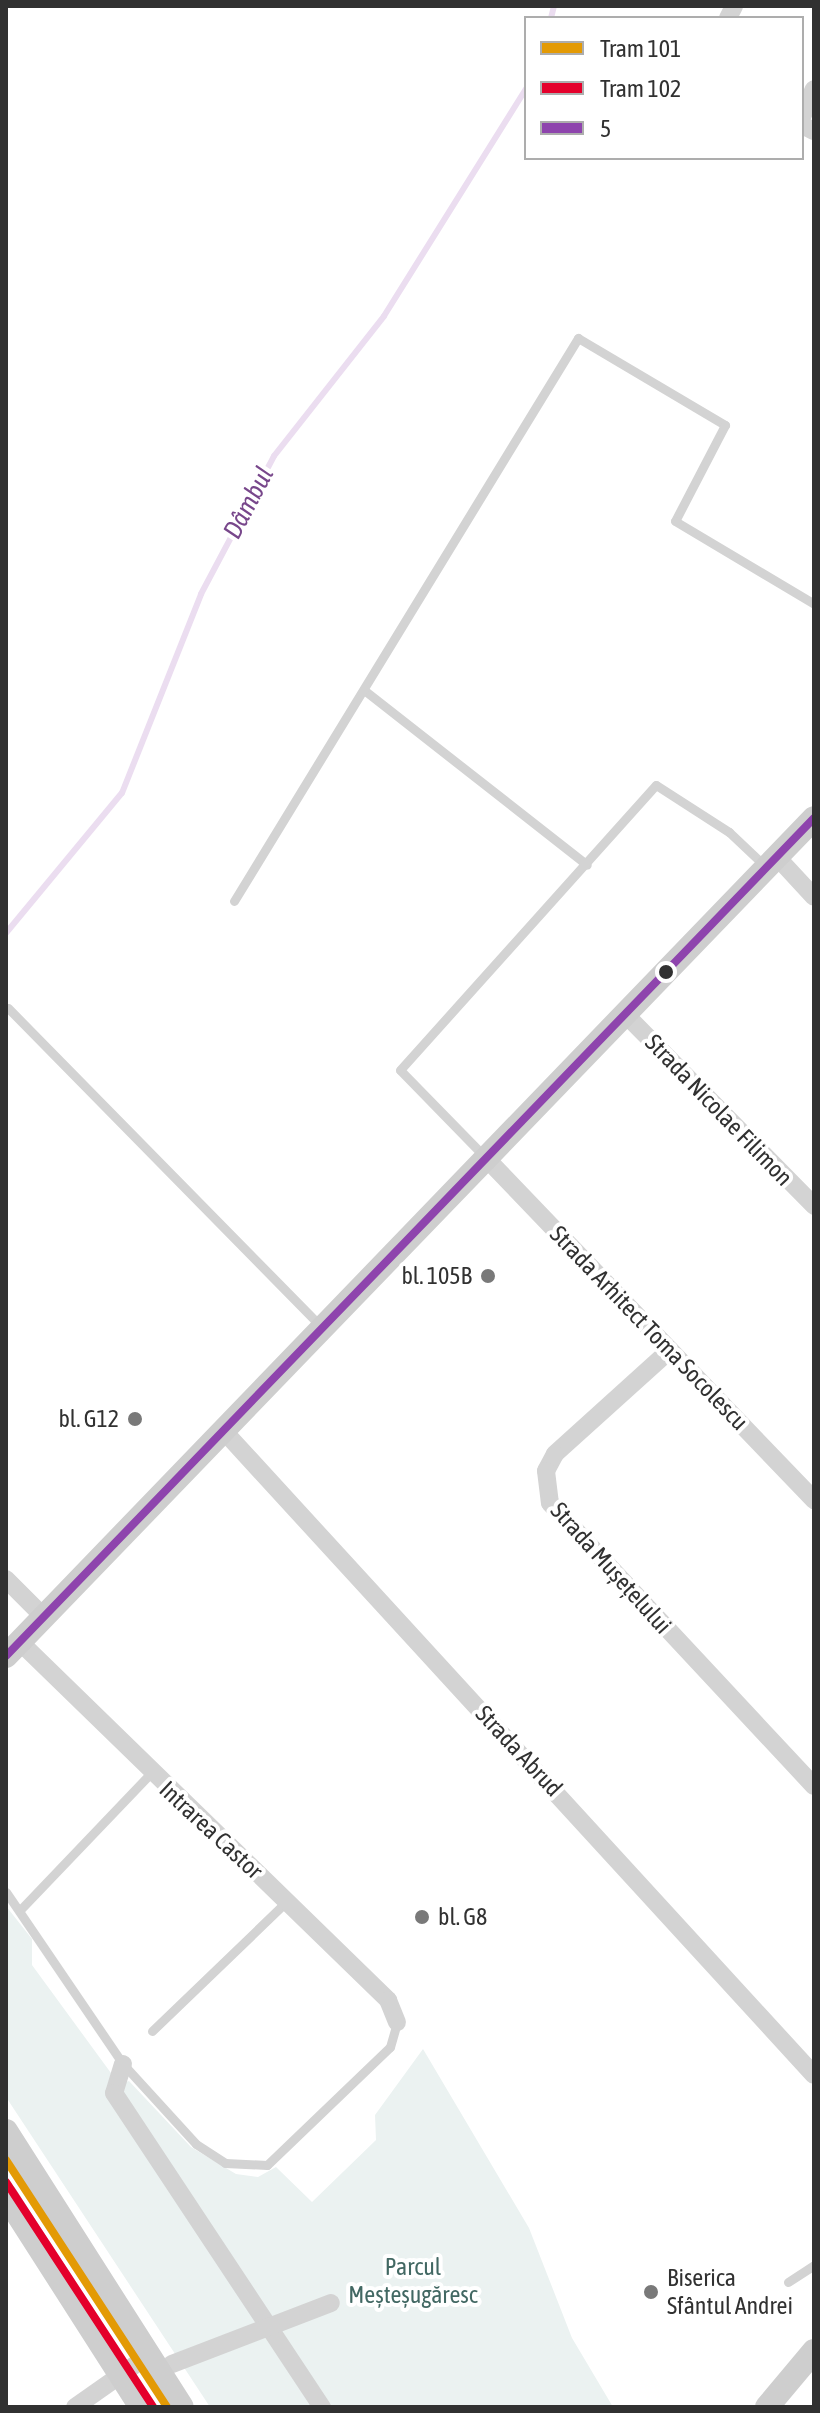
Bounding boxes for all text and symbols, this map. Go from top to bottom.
legend [524,16,804,160]
text: Tram 101 [600,35,681,62]
text: Tram 102 [600,75,681,102]
text: 5 [600,115,611,142]
water label: Dâmbul [217,462,281,544]
unlabelled marker [658,964,674,980]
street label: Strada Nicolae Filimon [639,1028,799,1192]
street label: Strada Arhitect Toma Socolescu [544,1220,754,1436]
place label: bl. 105B [401,1262,472,1290]
marker: bl. 105B [479,1267,497,1285]
place label: bl. G12 [58,1405,119,1433]
marker: bl. G12 [126,1410,144,1428]
street label: Strada Mușețelului [545,1496,677,1640]
street label: Strada Abrud [470,1700,568,1802]
street label: Intrarea Castor [154,1775,268,1885]
place label: bl. G8 [438,1903,487,1931]
marker: bl. G8 [413,1908,431,1926]
park label: Parcul Meșteșugăresc [348,2253,478,2309]
place label: Biserica Sfântul Andrei [667,2264,793,2320]
marker: Biserica Sfântul Andrei [642,2283,660,2301]

